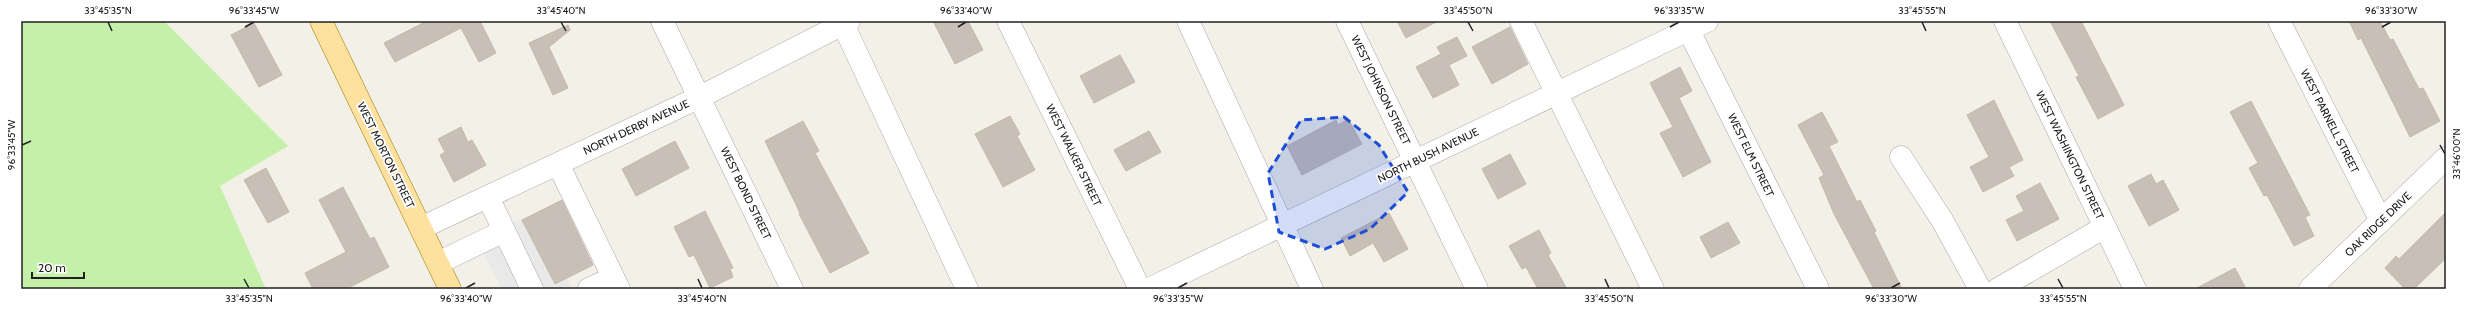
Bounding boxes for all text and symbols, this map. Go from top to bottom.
text: 33°45'35"N [84,4,132,17]
text: 96°33'45"W [229,4,280,17]
text: 33°45'40"N [536,4,586,17]
text: 96°33'40"W [940,4,993,17]
text: 33°45'50"N [1443,4,1493,17]
text: 96°33'35"W [1654,4,1705,17]
text: 33°45'55"N [1898,4,1946,17]
text: 96°33'30"W [2365,4,2417,17]
street label: WEST JOHNSON STREET [1348,33,1414,147]
street label: WEST PARNELL STREET [2298,67,2362,175]
street label: WEST WASHINGTON STREET [2033,88,2107,222]
street label: NORTH DERBY AVENUE [581,96,691,158]
street label: WEST MORTON STREET [354,100,418,210]
street label: WEST WALKER STREET [1043,102,1105,208]
street label: WEST ELM STREET [1725,111,1777,199]
text: 96°33'45"W [5,119,18,170]
street label: NORTH BUSH AVENUE [1375,124,1481,186]
text: 33°46'00"N [2450,129,2463,179]
street label: WEST BOND STREET [717,144,775,242]
street label: OAK RIDGE DRIVE [2342,189,2414,259]
scale bar [32,254,84,280]
text: 20 m [38,260,66,275]
text: 33°45'35"N [225,292,273,305]
text: 96°33'40"W [440,292,493,305]
text: 33°45'40"N [677,292,727,305]
text: 96°33'35"W [1153,292,1204,305]
text: 33°45'50"N [1584,292,1634,305]
text: 96°33'30"W [1865,292,1917,305]
text: 33°45'55"N [2039,292,2087,305]

